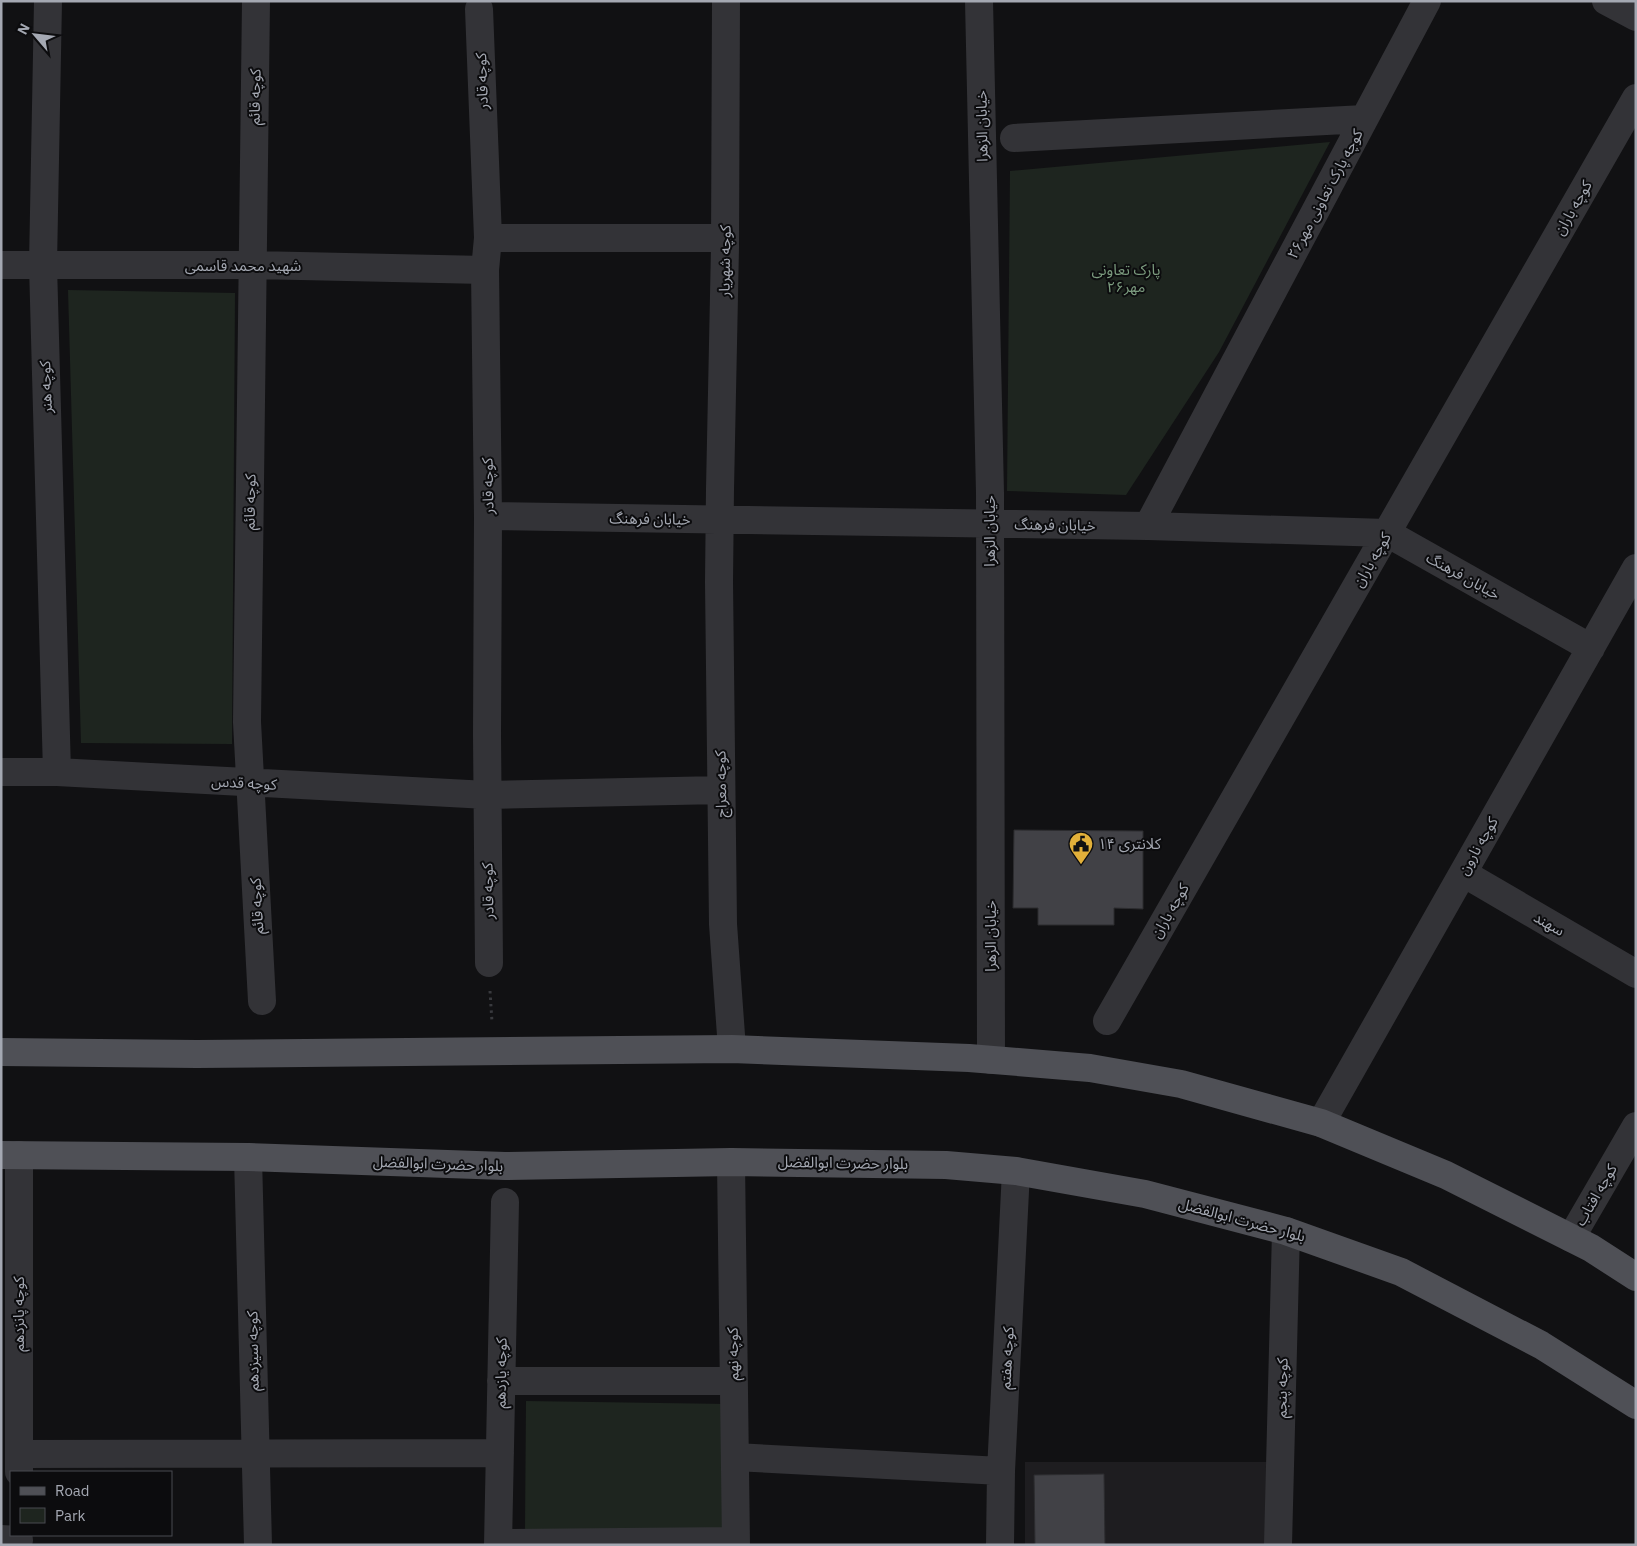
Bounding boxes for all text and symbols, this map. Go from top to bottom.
north arrow [10,10,60,60]
text: N [13,20,34,38]
street label: کوچه قادر [471,52,493,111]
street label: کوچه قائم [245,68,267,125]
street label: خیابان الزهرا [971,90,992,162]
street label: کوچه پارک تعاونی مهر۲۶ [1282,125,1368,262]
street label: کوچه باران [1549,176,1597,239]
street label: کوچه شهریار [714,224,736,298]
street label: شهید محمد قاسمی [185,256,302,275]
park label: پارک تعاونی مهر۲۶ [1092,260,1160,296]
street label: کوچه هنر [35,360,57,415]
street label: کوچه قادر [477,457,499,515]
street label: کوچه قائم [240,473,262,530]
street label: خیابان الزهرا [980,495,999,567]
street label: خیابان فرهنگ [609,508,691,529]
street label: خیابان فرهنگ [1014,514,1096,535]
street label: کوچه باران [1348,528,1396,591]
street label: خیابان فرهنگ [1423,548,1504,604]
street label: کوچه معراج [710,749,734,818]
street label: کوچه قدس [211,771,278,795]
street label: کوچه نارون [1453,813,1503,879]
public building icon: کلانتری ۱۴ [1068,831,1094,865]
place label: کلانتری ۱۴ [1098,834,1162,853]
street label: کوچه قادر [477,862,499,920]
street label: کوچه قائم [245,876,269,935]
street label: کوچه باران [1146,879,1194,942]
street label: خیابان الزهرا [981,900,1000,972]
street label: سهند [1530,907,1568,940]
street label: بلوار حضرت ابوالفضل [372,1152,504,1175]
street label: بلوار حضرت ابوالفضل [778,1152,908,1173]
street label: کوچه افتاب [1570,1160,1622,1229]
street label: بلوار حضرت ابوالفضل [1177,1193,1308,1246]
street label: کوچه پانزدهم [9,1275,30,1352]
street label: کوچه سیزدهم [242,1310,265,1391]
street label: کوچه هفتم [995,1325,1020,1390]
street label: کوچه نهم [723,1326,744,1381]
street label: کوچه یازدهم [490,1337,513,1409]
street label: کوچه پنجم [1271,1357,1294,1418]
legend [10,1471,172,1536]
text: Road [55,1481,90,1500]
text: Park [55,1506,85,1525]

